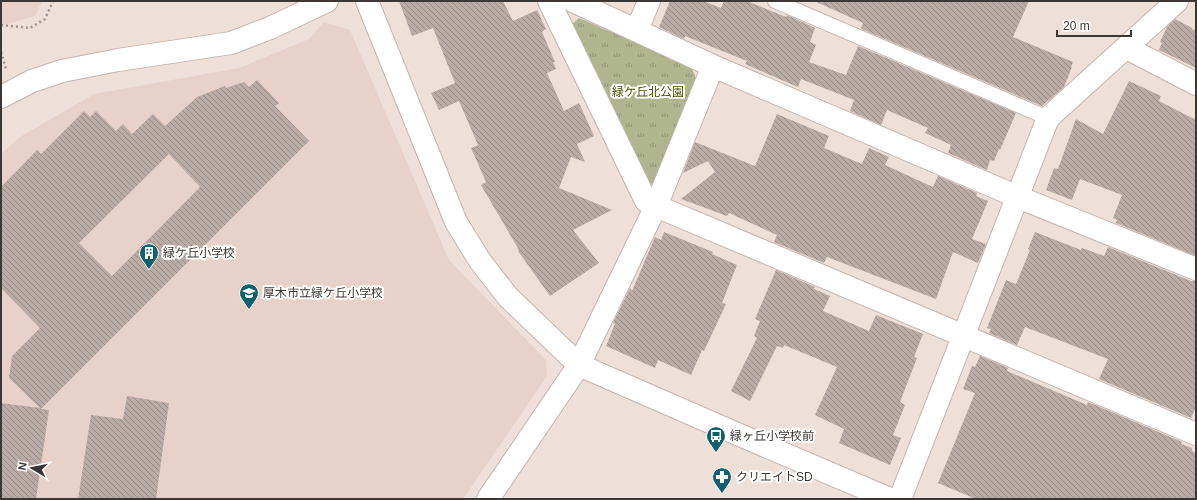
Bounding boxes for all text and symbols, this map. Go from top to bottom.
scale bar [1057,12,1131,38]
text: 20 m [1063,19,1090,33]
park label: 緑ケ丘北公園 [612,85,684,99]
building icon: 緑ケ丘小学校 [138,242,160,270]
place label: 緑ケ丘小学校 [163,246,235,260]
school or university icon: 厚木市立緑ケ丘小学校 [238,282,260,310]
place label: 厚木市立緑ケ丘小学校 [263,286,383,300]
bus stop icon: 緑ヶ丘小学校前 [705,425,727,453]
place label: 緑ヶ丘小学校前 [730,429,814,443]
north arrow [12,448,52,488]
text: N [16,461,29,471]
pharmacy icon: クリエイトSD [711,466,733,494]
place label: クリエイトSD [736,470,813,484]

